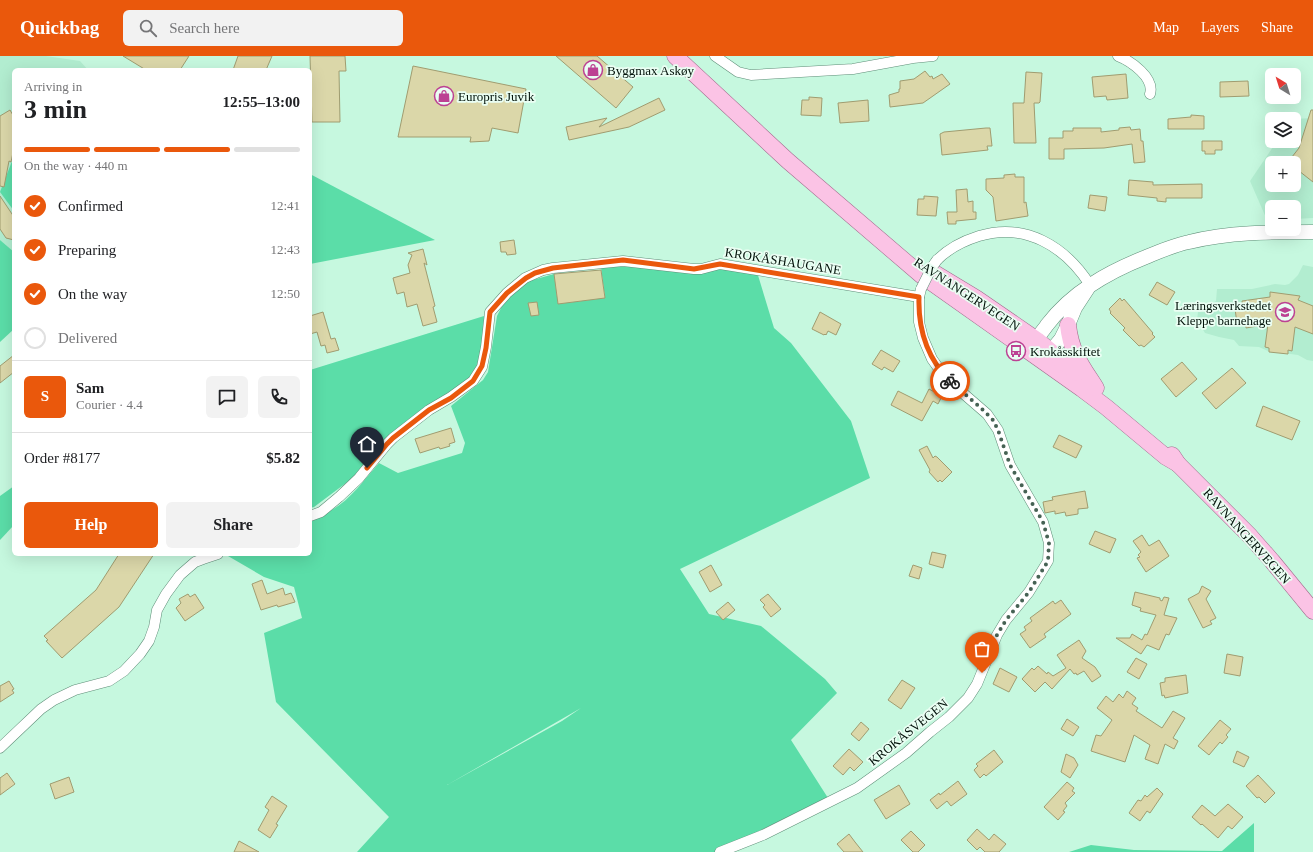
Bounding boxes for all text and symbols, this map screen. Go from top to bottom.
search box [123,10,403,46]
text: Quickbag [20,17,99,38]
icon: search [137,17,159,39]
text: Search here [169,20,240,36]
text: Map [1153,20,1179,35]
text: Layers [1201,20,1239,35]
text: Share [1261,20,1293,35]
shop icon: Byggmax Askøy [582,59,604,81]
place label: Byggmax Askøy [607,63,695,78]
north arrow [1265,68,1301,104]
map controls [1265,68,1301,236]
text: Arriving in [24,79,82,94]
shop icon: Europris Juvik [433,85,455,107]
place label: Europris Juvik [458,89,535,104]
text: 12:55–13:00 [223,94,300,110]
text: 3 min [24,95,87,124]
button: layers [1265,112,1301,148]
button: + [1265,156,1301,192]
text: On the way · 440 m [24,158,128,173]
icon: check [24,195,46,217]
text: Confirmed [58,198,123,214]
text: 12:41 [270,198,300,213]
button: − [1265,200,1301,236]
icon: check [24,239,46,261]
text: Preparing [58,242,116,258]
text: 12:43 [270,242,300,257]
street label: KROKÅSHAUGANE [724,244,842,278]
street label: RAVNANGERVEGEN [911,254,1023,334]
icon: check [24,283,46,305]
text: On the way [58,286,127,302]
text: 12:50 [270,286,300,301]
place label: Læringsverkstedet Kleppe barnehage [1175,298,1271,328]
school or university icon: Læringsverkstedet Kleppe barnehage [1274,301,1296,323]
text: Delivered [58,330,117,346]
bus stop icon: Krokåsskiftet [1005,340,1027,362]
place label: Krokåsskiftet [1030,344,1100,359]
courier [930,361,970,401]
icon: bike [939,370,961,392]
button: chat [206,376,248,418]
button: phone [258,376,300,418]
text: Sam [76,380,104,396]
text: S [41,388,49,404]
text: Courier · 4.4 [76,397,143,412]
pin [350,427,384,468]
icon: home [356,433,378,455]
text: Order #8177 [24,450,100,466]
text: $5.82 [266,450,300,466]
street label: RAVNANGERVEGEN [1200,485,1294,587]
button: Help [24,502,158,548]
button: Share [166,502,300,548]
pin [965,632,999,673]
icon: bag [971,638,993,660]
street label: KROKÅSVEGEN [865,695,951,769]

